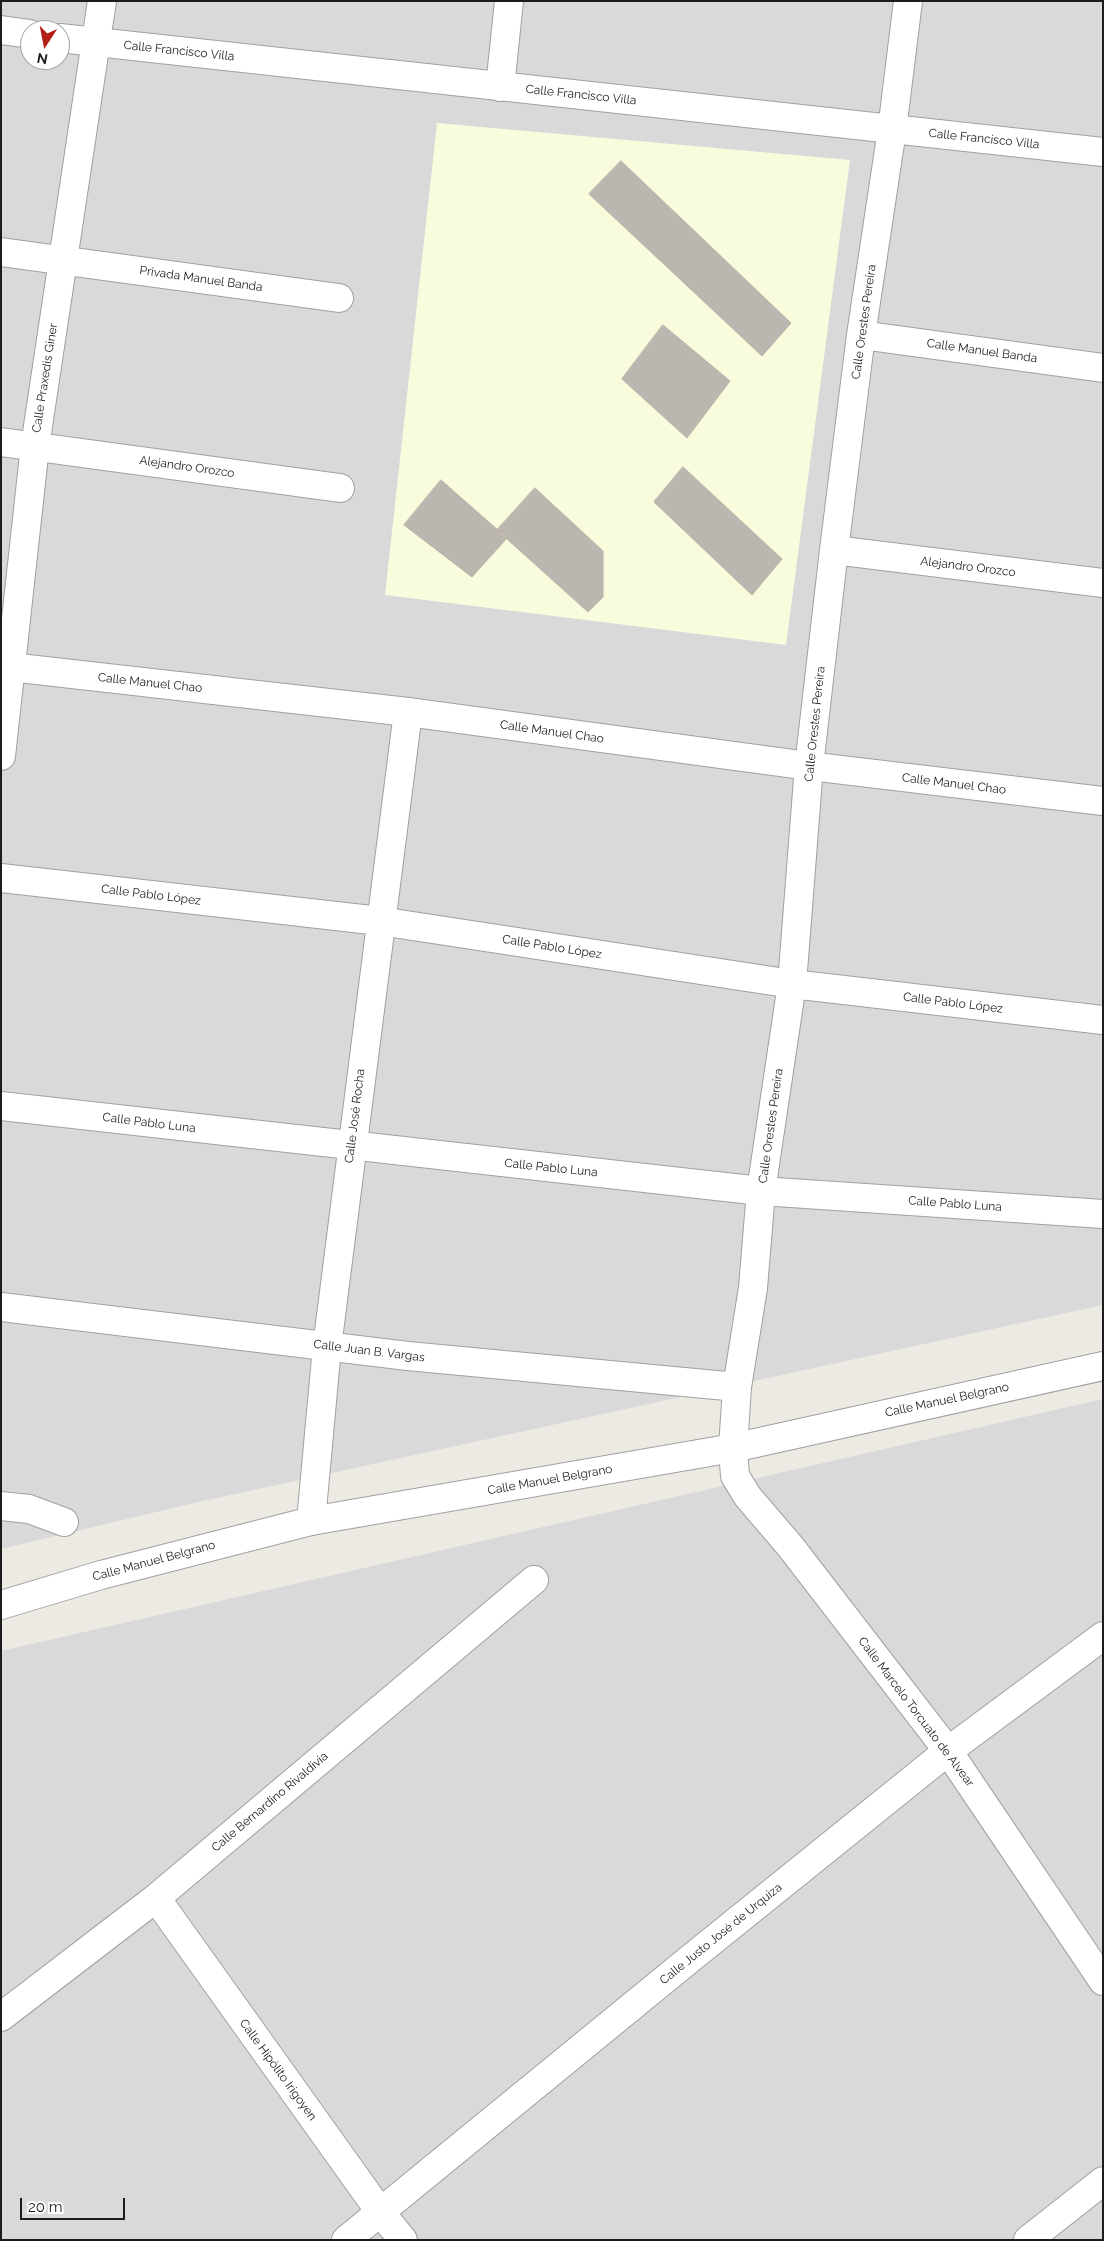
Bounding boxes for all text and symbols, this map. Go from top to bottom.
north arrow [20,20,70,70]
street label: Calle Francisco Villa [123,38,235,64]
text: N [36,50,49,68]
street label: Calle Francisco Villa [525,82,637,108]
street label: Calle Francisco Villa [928,126,1040,152]
street label: Privada Manuel Banda [139,263,263,295]
street label: Calle Orestes Pereira [849,264,879,380]
street label: Calle Praxedis Giner [29,322,61,434]
street label: Calle Manuel Banda [926,336,1038,366]
street label: Alejandro Orozco [139,453,235,481]
street label: Alejandro Orozco [920,554,1016,580]
street label: Calle Orestes Pereira [802,666,828,782]
street label: Calle Manuel Chao [97,670,203,696]
street label: Calle Manuel Chao [499,718,605,746]
street label: Calle Manuel Chao [901,770,1007,798]
street label: Calle Pablo López [100,882,202,908]
street label: Calle Pablo López [501,932,603,962]
street label: Calle Pablo López [902,990,1004,1016]
street label: Calle José Rocha [342,1068,368,1164]
street label: Calle Orestes Pereira [756,1068,786,1184]
street label: Calle Pablo Luna [102,1110,196,1136]
street label: Calle Pablo Luna [504,1156,598,1180]
street label: Calle Pablo Luna [908,1194,1002,1214]
street label: Calle Juan B. Vargas [313,1337,425,1365]
street label: Calle Manuel Belgrano [884,1380,1010,1420]
street label: Calle Manuel Belgrano [486,1462,614,1498]
street label: Calle Manuel Belgrano [91,1538,217,1584]
street label: Calle Marcelo Torcuato de Alvear [855,1634,977,1790]
street label: Calle Bernardino Rivaldivia [209,1749,331,1855]
street label: Calle Justo José de Urquiza [657,1880,785,1988]
street label: Calle Hipólito Irigoyen [236,2016,320,2124]
scale bar [22,2188,128,2220]
text: 20 m [28,2198,63,2216]

